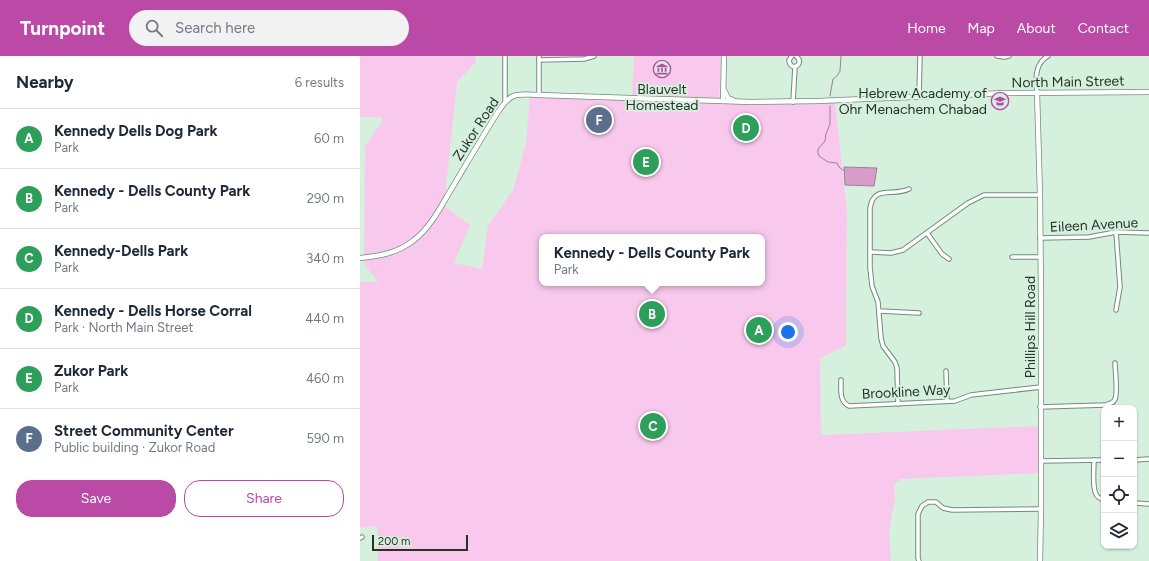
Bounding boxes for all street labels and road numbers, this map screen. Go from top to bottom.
street label: North Main Street [1011,73,1125,91]
street label: Zukor Road [449,94,503,164]
street label: Eileen Avenue [1049,214,1139,236]
street label: Phillips Hill Road [1022,276,1039,378]
street label: Brookline Way [861,381,951,403]

